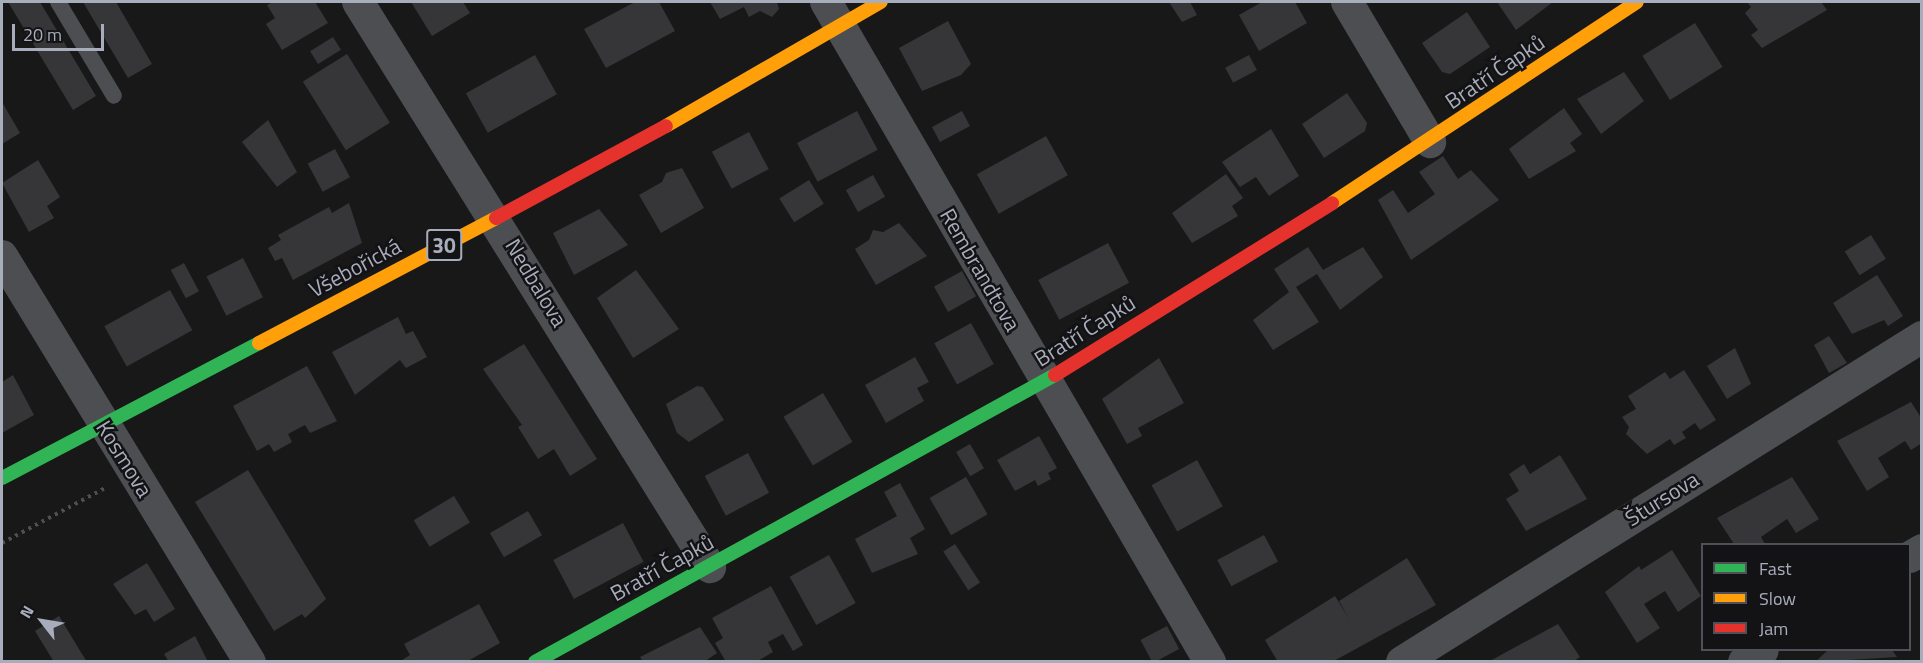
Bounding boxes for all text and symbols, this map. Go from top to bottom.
scale bar [15,12,106,50]
text: 20 m [23,21,62,48]
street label: Bratří Čapků [1440,29,1550,115]
street label: Rembrandtova [934,204,1026,336]
road number: 30 [426,227,462,263]
street label: Všebořická [305,233,405,303]
street label: Nedbalova [499,234,573,332]
street label: Bratří Čapků [1030,290,1140,372]
street label: Kosmova [90,416,158,502]
street label: Štursova [1620,466,1704,532]
street label: Bratří Čapků [606,529,718,607]
legend [1701,543,1911,651]
text: Fast [1759,555,1792,582]
text: Slow [1759,585,1796,612]
north arrow [12,591,72,651]
text: N [13,601,40,623]
text: Jam [1759,615,1788,642]

